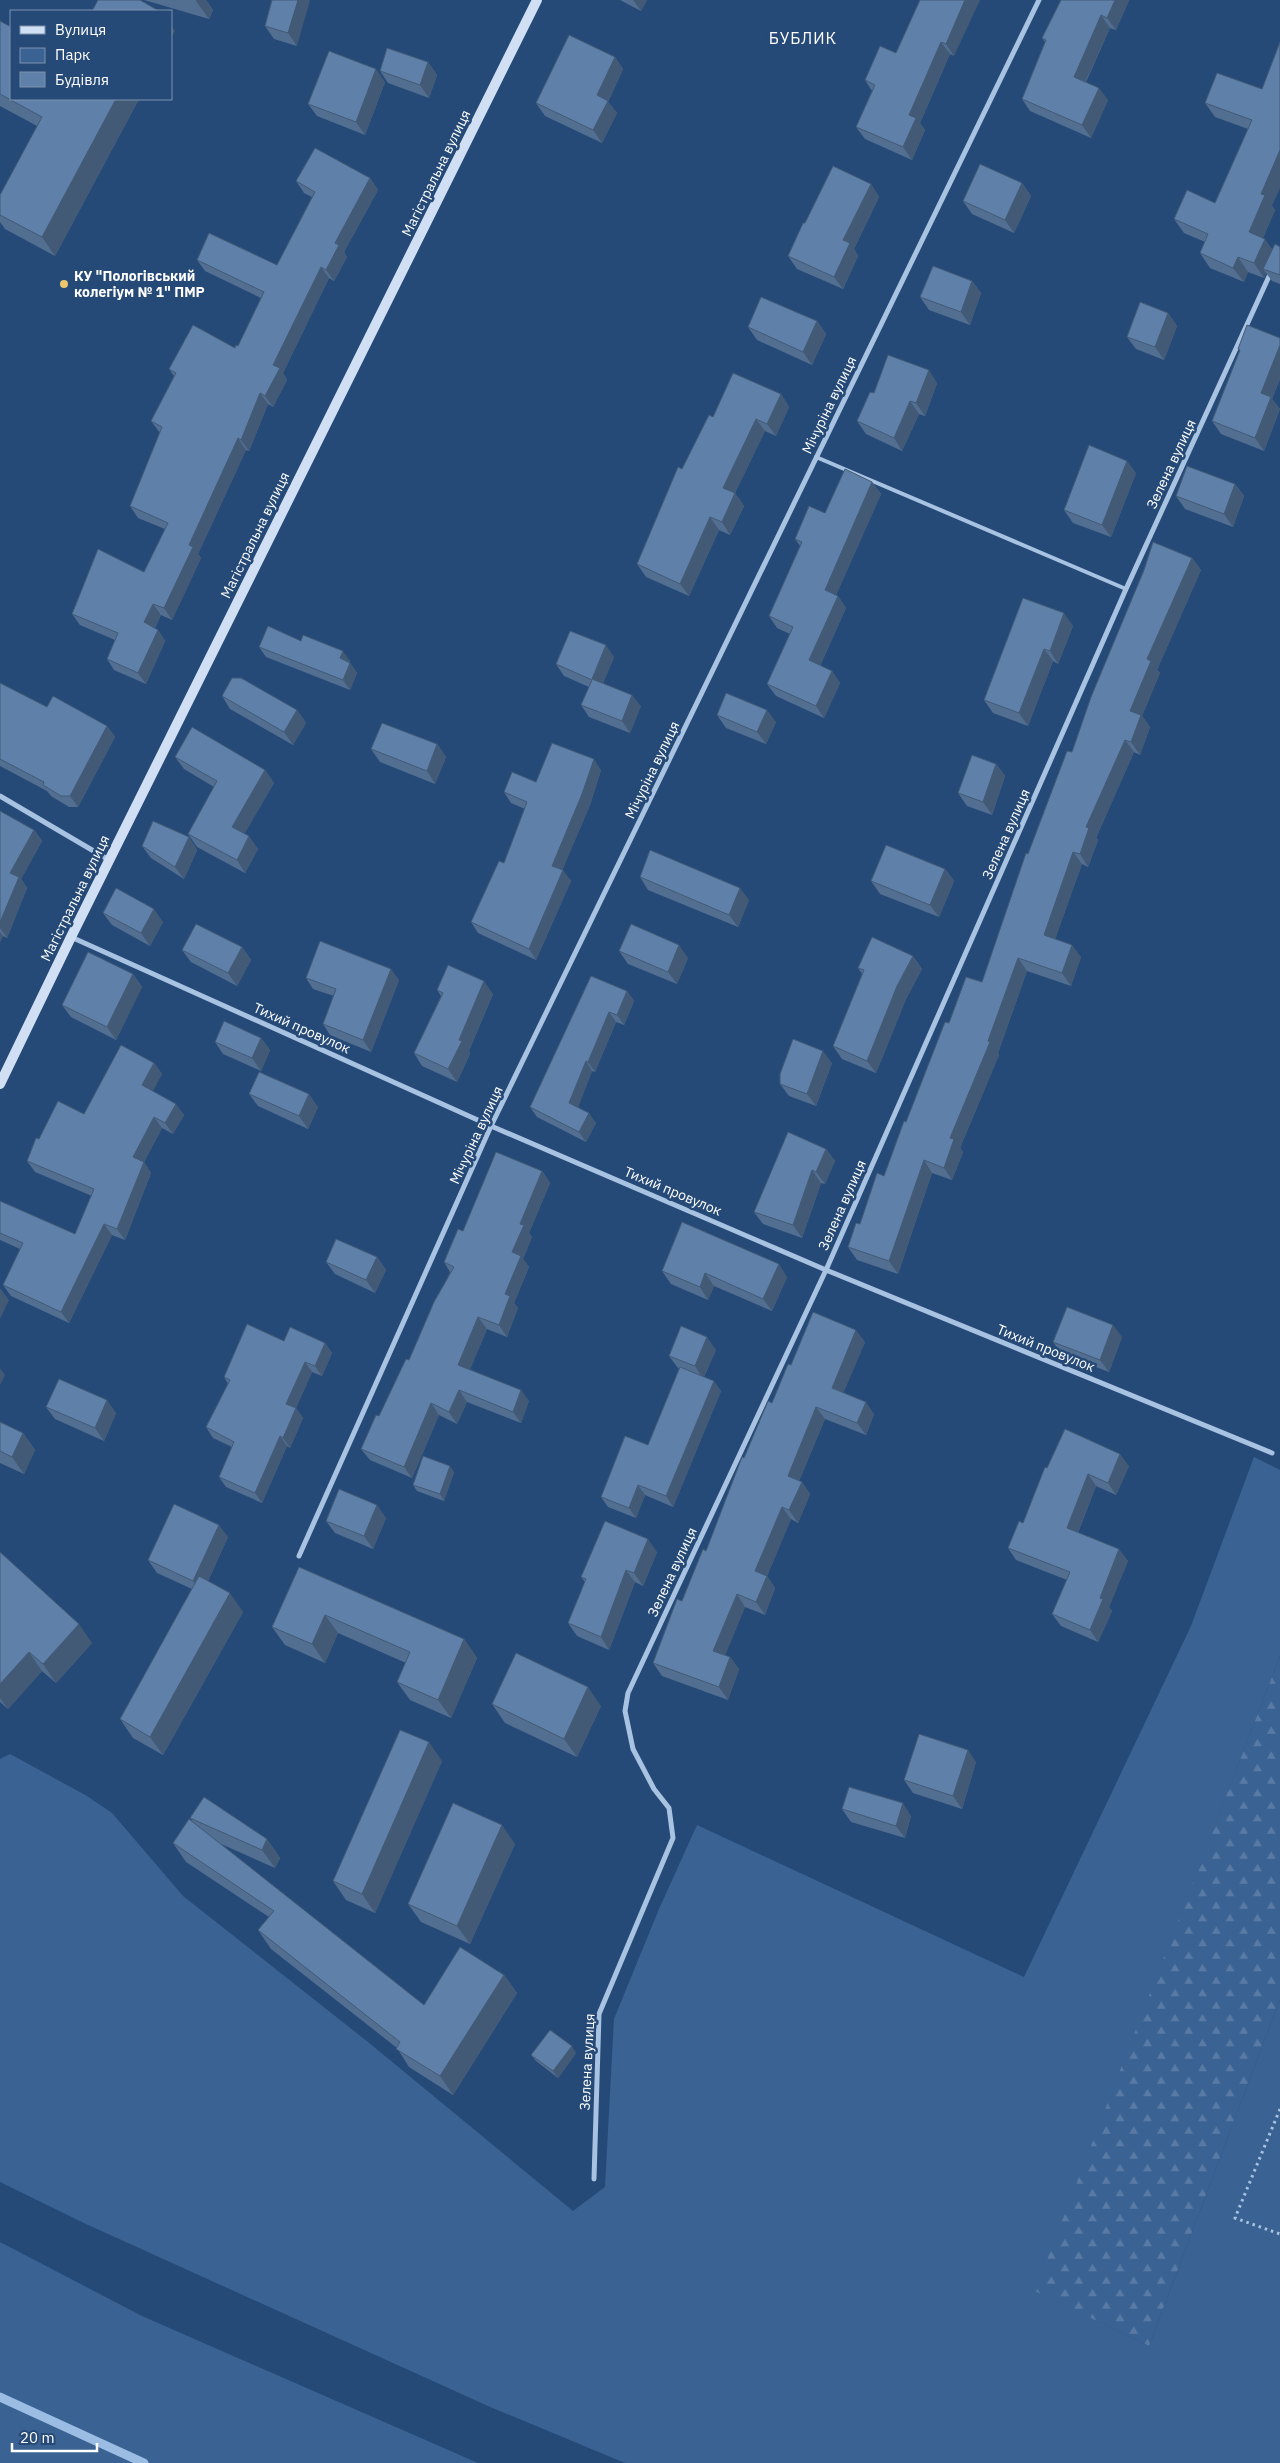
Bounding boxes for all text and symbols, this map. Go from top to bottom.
legend [10,10,172,100]
text: Вулиця [55,20,106,39]
district label: БУБЛИК [769,28,837,48]
text: Парк [55,45,90,64]
text: Будівля [55,70,109,89]
street label: Магістральна вулиця [398,107,474,239]
place label: КУ "Пологівський колегіум № 1" ПМР [74,267,205,301]
marker: КУ "Пологівський колегіум № 1" ПМР [58,278,70,290]
street label: Мічуріна вулиця [798,353,860,457]
street label: Зелена вулиця [1142,416,1200,512]
street label: Магістральна вулиця [217,469,293,601]
street label: Мічуріна вулиця [621,718,683,822]
street label: Зелена вулиця [978,786,1034,882]
street label: Магістральна вулиця [37,832,113,964]
street label: Тихий провулок [251,999,354,1058]
street label: Мічуріна вулиця [445,1083,507,1187]
street label: Зелена вулиця [814,1157,870,1253]
street label: Тихий провулок [621,1162,725,1220]
street label: Тихий провулок [994,1320,1098,1376]
street label: Зелена вулиця [643,1524,701,1620]
street label: Зелена вулиця [575,2013,599,2111]
scale bar [12,2420,98,2452]
text: 20 m [20,2428,55,2447]

